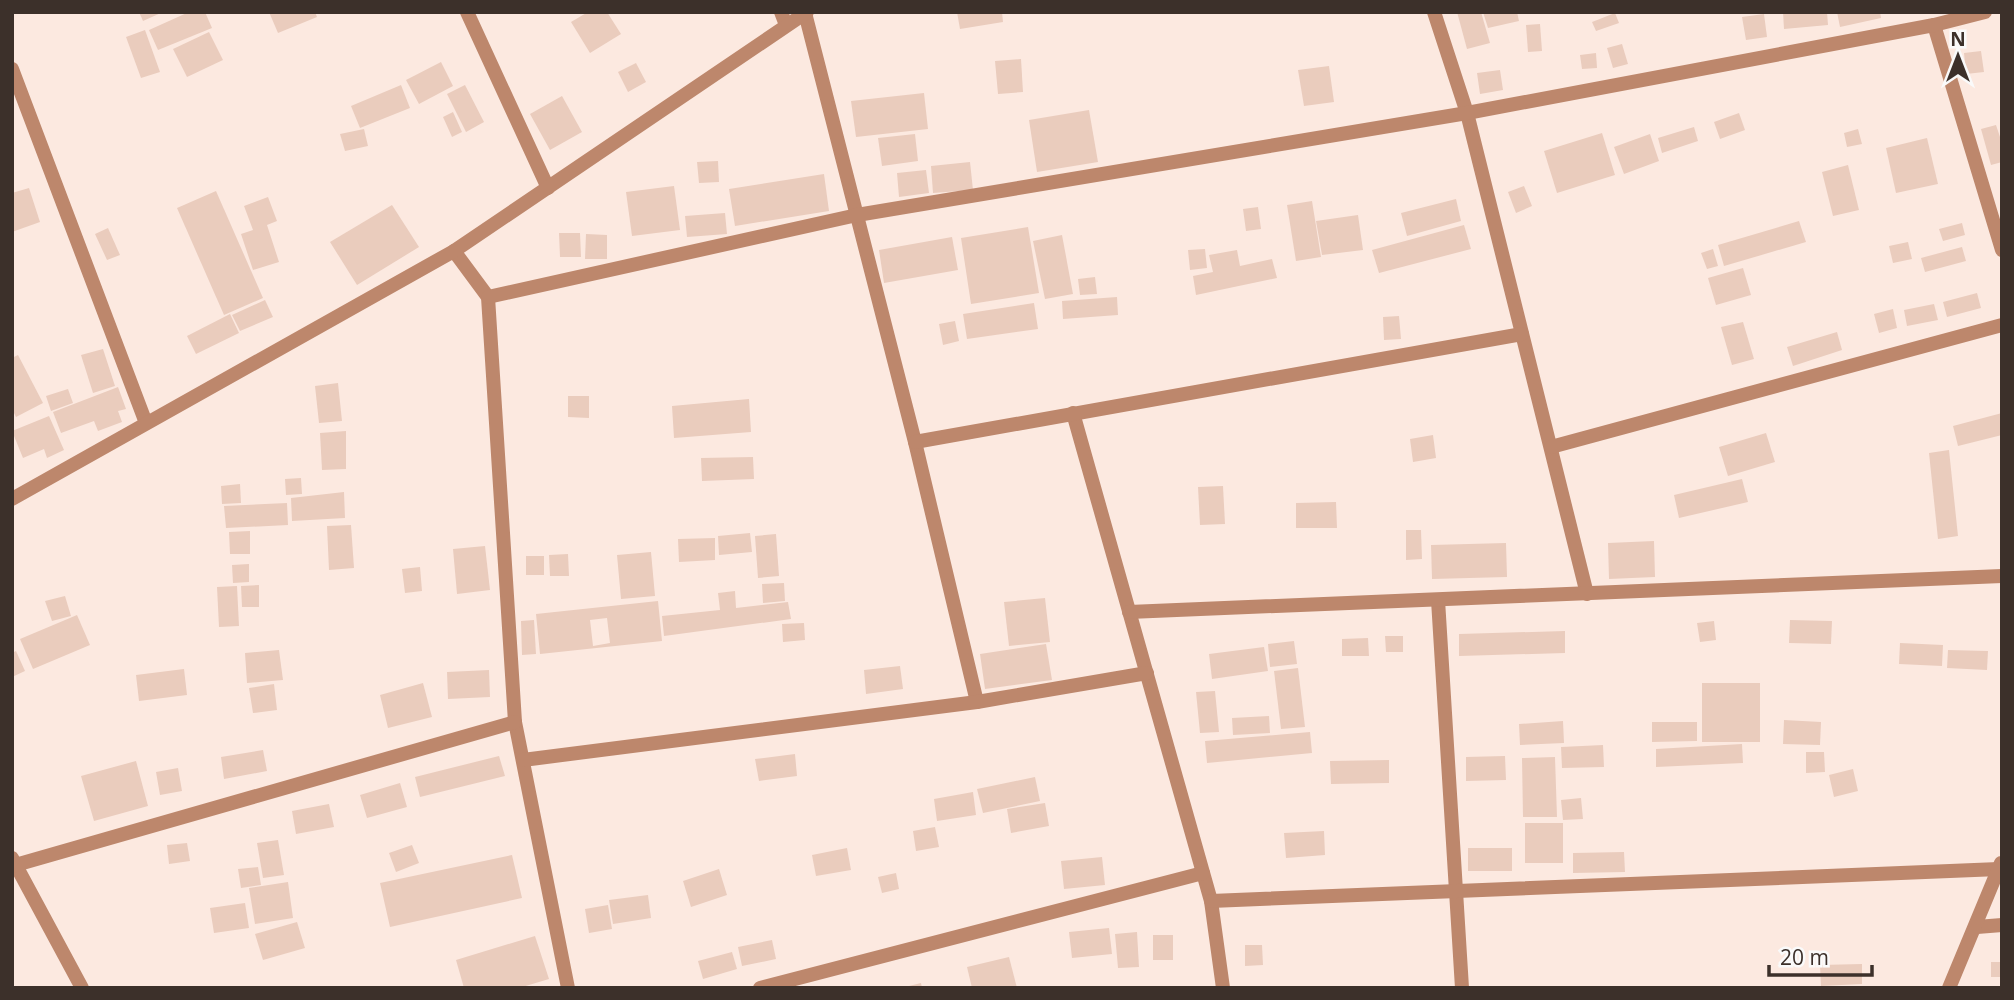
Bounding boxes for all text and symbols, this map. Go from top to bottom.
north arrow [1923,21,1993,91]
text: N [1950,26,1966,52]
scale bar [1769,934,1872,978]
text: 20 m [1780,943,1829,971]

